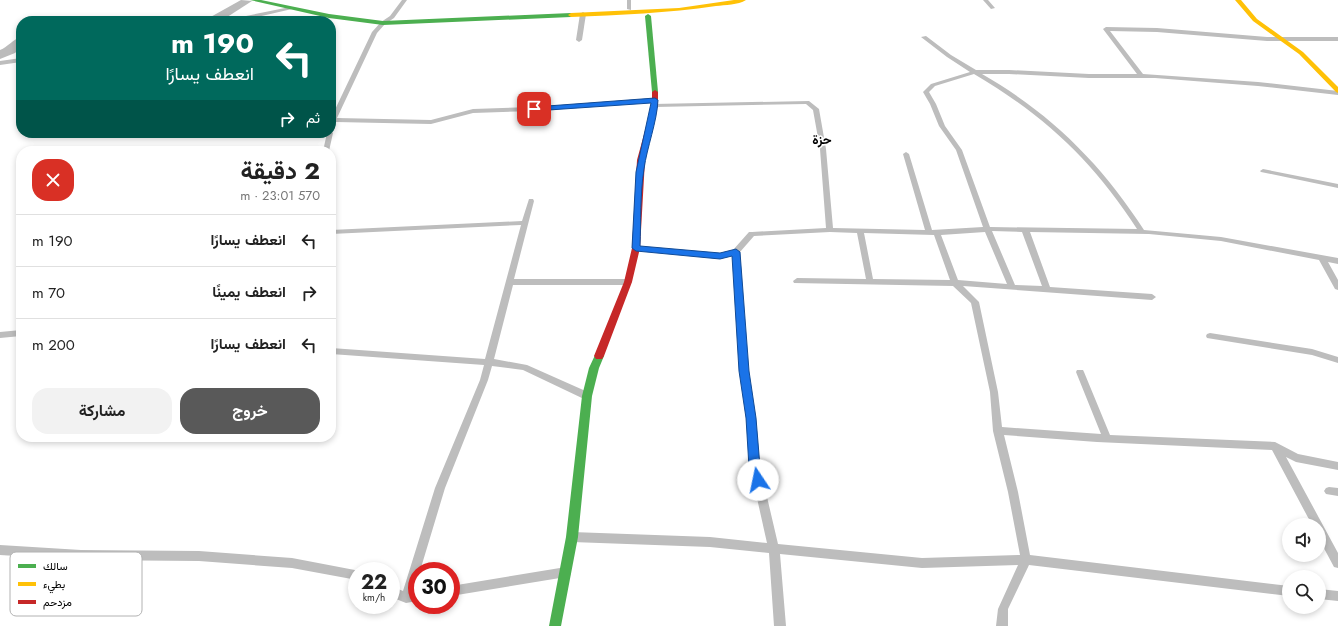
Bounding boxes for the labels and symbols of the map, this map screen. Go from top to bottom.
pin [517,92,551,126]
district label: حزة [812,130,832,149]
position arrow [737,459,779,501]
legend [10,552,142,616]
text: سالك [43,558,68,574]
speed limit sign: 30 [408,562,460,614]
text: بطيء [43,576,65,594]
text: مزدحم [43,594,72,610]

